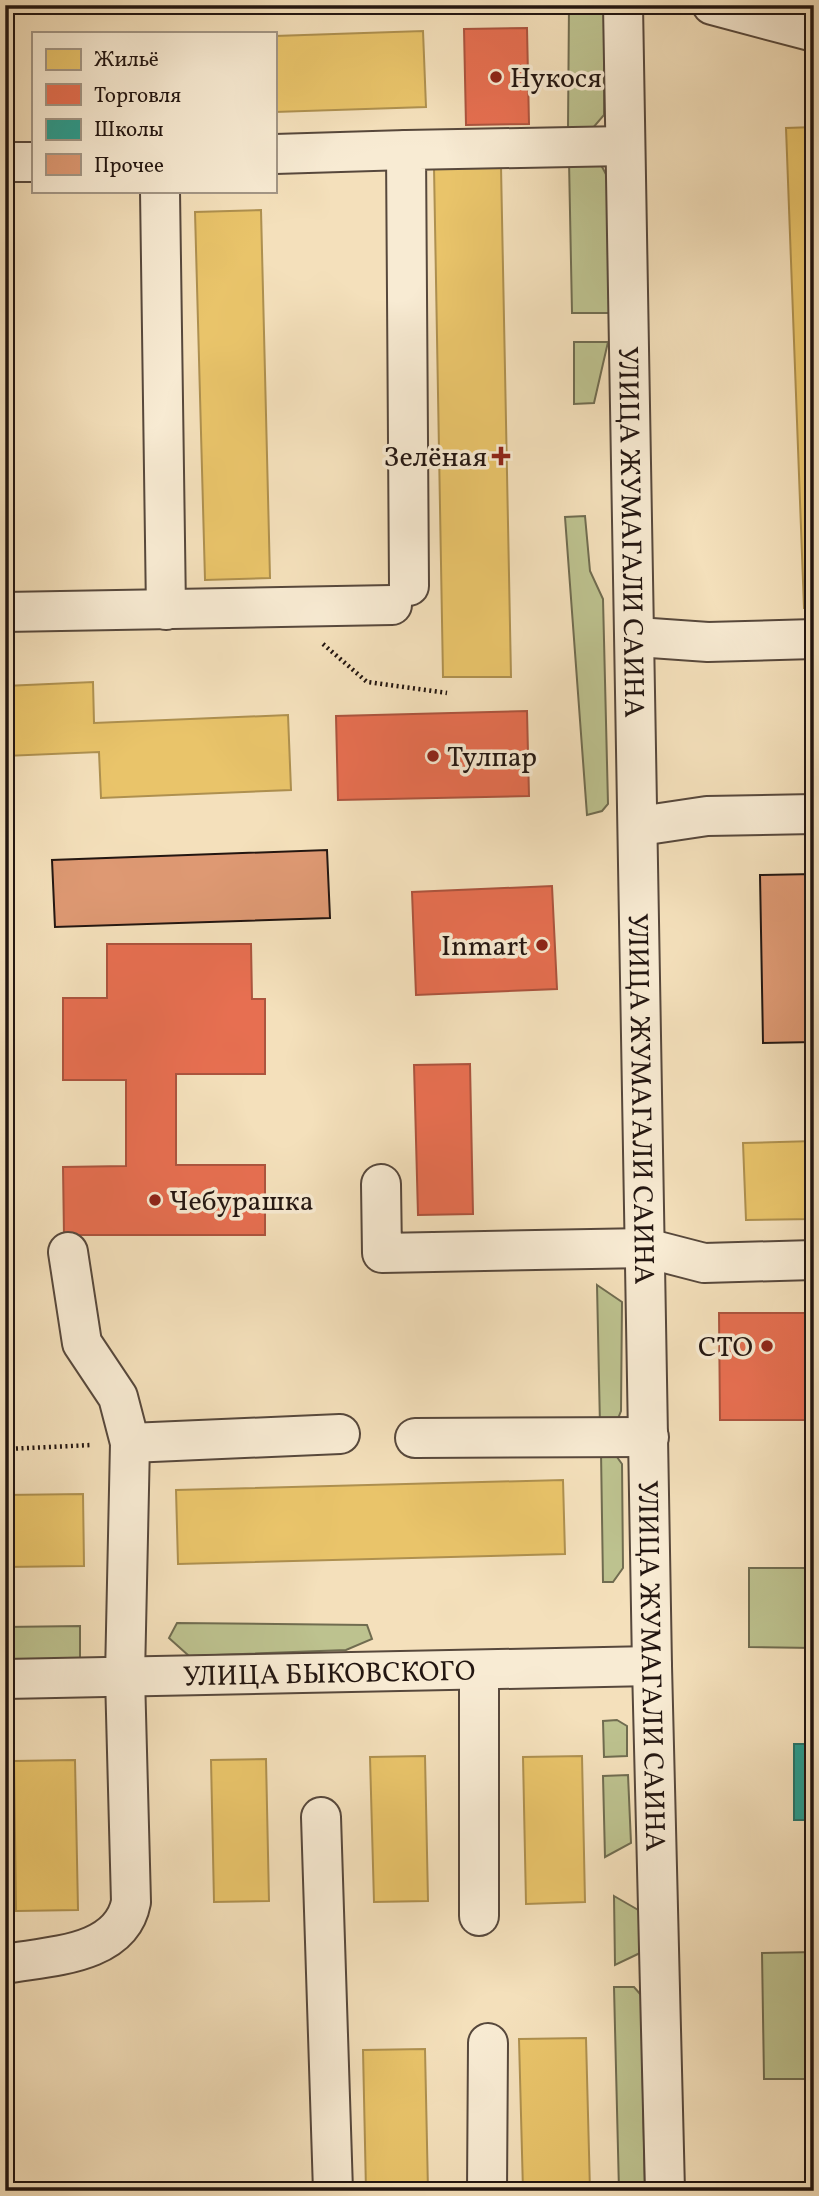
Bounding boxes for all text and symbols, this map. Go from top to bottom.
legend [32,32,276,192]
text: Жильё [94,46,159,75]
place label: Нукося [510,60,602,99]
marker: Нукося [488,69,504,85]
text: Торговля [94,82,181,111]
text: Школы [94,116,164,145]
text: Прочее [94,152,164,181]
street label: УЛИЦА ЖУМАГАЛИ САИНА [607,346,652,718]
place label: Зелёная [384,439,487,478]
marker: Зелёная [493,448,509,464]
place label: Тулпар [447,739,537,778]
marker: Тулпар [425,748,441,764]
street label: УЛИЦА ЖУМАГАЛИ САИНА [617,913,662,1285]
place label: Inmart [441,928,528,967]
marker: Inmart [534,937,550,953]
place label: Чебурашка [169,1183,314,1222]
marker: Чебурашка [147,1192,163,1208]
place label: СТО [698,1329,753,1368]
marker: СТО [759,1338,775,1354]
street label: УЛИЦА ЖУМАГАЛИ САИНА [627,1480,674,1852]
street label: УЛИЦА БЫКОВСКОГО [182,1653,476,1697]

